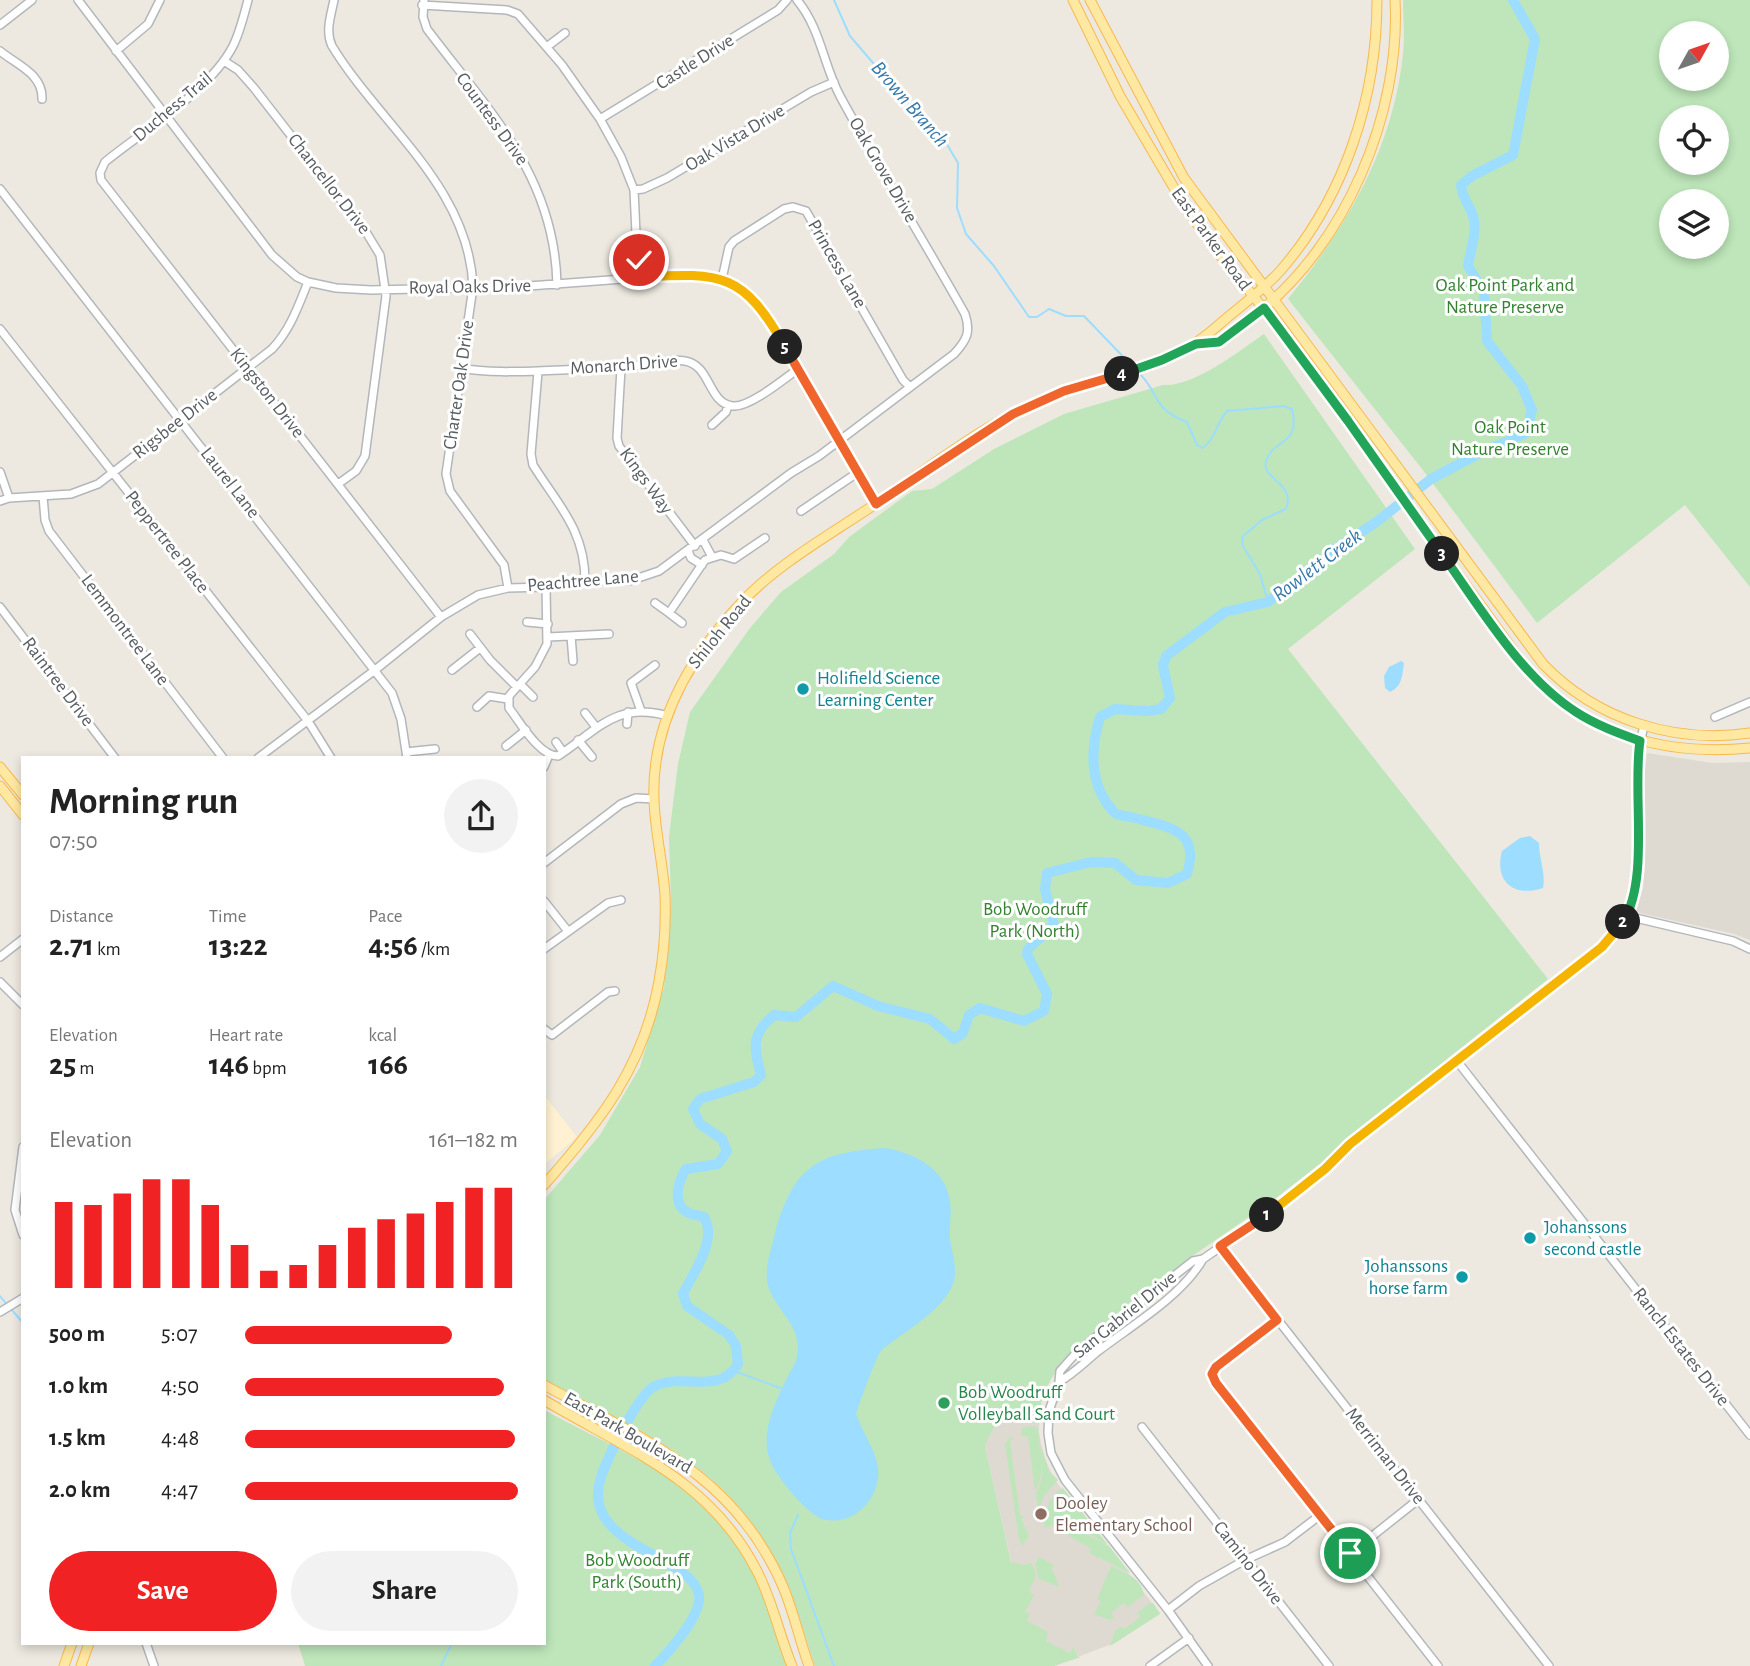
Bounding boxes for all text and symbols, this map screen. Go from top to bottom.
north arrow [1659,21,1729,91]
map controls [1659,21,1729,259]
street label: Castle Drive [653,31,737,93]
water label: Brown Branch [867,57,953,151]
street label: Duchess Trail [130,68,216,146]
street label: Countess Drive [452,69,532,169]
street label: Oak Vista Drive [682,101,788,175]
button: locate [1659,105,1729,175]
street label: Oak Grove Drive [845,114,921,226]
street label: Chancellor Drive [284,130,374,238]
street label: East Parker Road [1167,184,1255,294]
button: layers [1659,189,1729,259]
street label: Princess Lane [804,217,870,311]
pin [609,230,669,290]
icon: check [620,241,658,279]
street label: Royal Oaks Drive [409,276,531,298]
park label: Oak Point Park and Nature Preserve [1436,276,1575,317]
street label: Charter Oak Drive [441,319,477,451]
pin: 5 [768,330,802,364]
text: 5 [780,337,789,356]
street label: Kingston Drive [226,344,308,442]
street label: Monarch Drive [569,352,679,378]
pin: 4 [1104,356,1140,392]
text: 4 [1117,364,1126,383]
street label: Rigsbee Drive [129,385,221,463]
park label: Oak Point Nature Preserve [1451,418,1569,459]
street label: Laurel Lane [197,444,263,522]
street label: Kings Way [616,444,676,518]
street label: Peppertree Place [121,487,213,597]
water label: Rowlett Creek [1269,525,1366,605]
pin: 3 [1424,536,1460,572]
text: 3 [1437,544,1446,563]
street label: Peachtree Lane [527,567,639,595]
street label: Lemmontree Lane [77,571,173,689]
street label: Shiloh Road [685,592,755,672]
street label: Raintree Drive [19,634,97,730]
place label: Holifield Science Learning Center [817,669,940,710]
marker: Holifield Science Learning Center [795,681,811,697]
button: share [444,779,518,853]
text: Morning run [49,783,238,821]
text: 07:50 [49,830,98,853]
park label: Bob Woodruff Park (North) [983,900,1088,941]
pin: 2 [1606,904,1640,940]
text: Distance [49,907,113,926]
text: Time [209,907,247,926]
text: Pace [368,907,403,926]
text: 2 [1618,912,1627,931]
text: 2.71 [49,931,94,961]
text: 13:22 [209,931,268,961]
text: 4:56 [368,931,418,961]
text: km [94,940,121,959]
text: /km [418,940,450,959]
text: Elevation [49,1026,118,1045]
text: Heart rate [209,1026,283,1045]
text: kcal [368,1026,397,1045]
text: 25 [49,1050,76,1080]
text: 146 [209,1050,249,1080]
text: 166 [368,1050,408,1080]
text: m [76,1059,94,1078]
text: bpm [249,1059,287,1078]
text: Elevation [49,1129,132,1152]
text: 161–182 m [429,1129,518,1152]
pin: 1 [1250,1198,1284,1232]
text: 1 [1263,1205,1270,1224]
place label: Johanssons second castle [1544,1218,1641,1259]
marker: Johanssons second castle [1522,1230,1538,1246]
place label: Johanssons horse farm [1365,1257,1448,1298]
street label: San Gabriel Drive [1070,1268,1180,1362]
marker: Johanssons horse farm [1454,1269,1470,1285]
street label: Ranch Estates Drive [1629,1284,1733,1410]
text: 500 m [49,1323,105,1346]
text: 5:07 [161,1323,198,1346]
text: 1.0 km [49,1375,108,1398]
text: 4:50 [161,1375,199,1398]
place label: Bob Woodruff Volleyball Sand Court [958,1383,1115,1424]
street label: East Park Boulevard [561,1389,695,1477]
marker: Bob Woodruff Volleyball Sand Court [936,1395,952,1411]
street label: Merriman Drive [1342,1404,1428,1508]
text: 1.5 km [49,1427,106,1450]
text: 4:48 [161,1427,199,1450]
text: 2.0 km [49,1479,111,1502]
text: 4:47 [161,1479,198,1502]
place label: Dooley Elementary School [1055,1494,1193,1535]
marker: Dooley Elementary School [1033,1506,1049,1522]
street label: Camino Drive [1210,1518,1286,1608]
pin [1320,1523,1380,1583]
icon: arrive [1331,1534,1369,1572]
button: Save [49,1551,277,1631]
button: Share [291,1551,518,1631]
park label: Bob Woodruff Park (South) [585,1551,690,1592]

